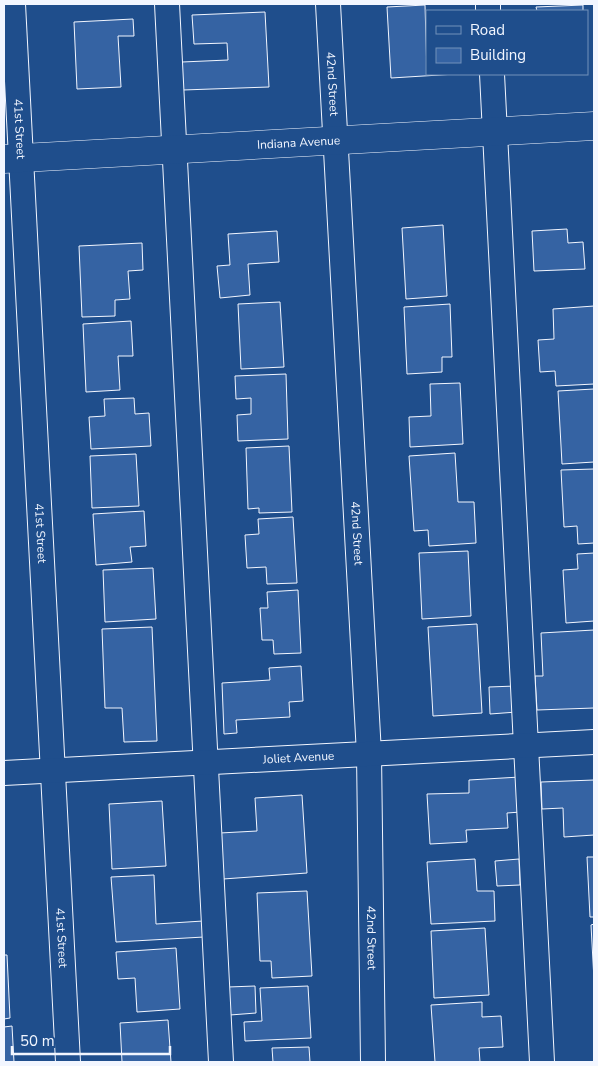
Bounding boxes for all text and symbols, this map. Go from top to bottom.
legend [426,10,588,75]
text: Road [470,20,505,40]
text: Building [470,45,526,65]
street label: 42nd Street [323,51,342,117]
street label: 41st Street [10,98,29,160]
street label: Indiana Avenue [257,132,341,153]
street label: 42nd Street [347,501,367,566]
street label: 41st Street [31,503,50,565]
street label: Joliet Avenue [261,748,335,767]
street label: 42nd Street [363,906,380,971]
street label: 41st Street [52,907,71,969]
scale bar [12,1024,170,1056]
text: 50 m [20,1031,55,1051]

